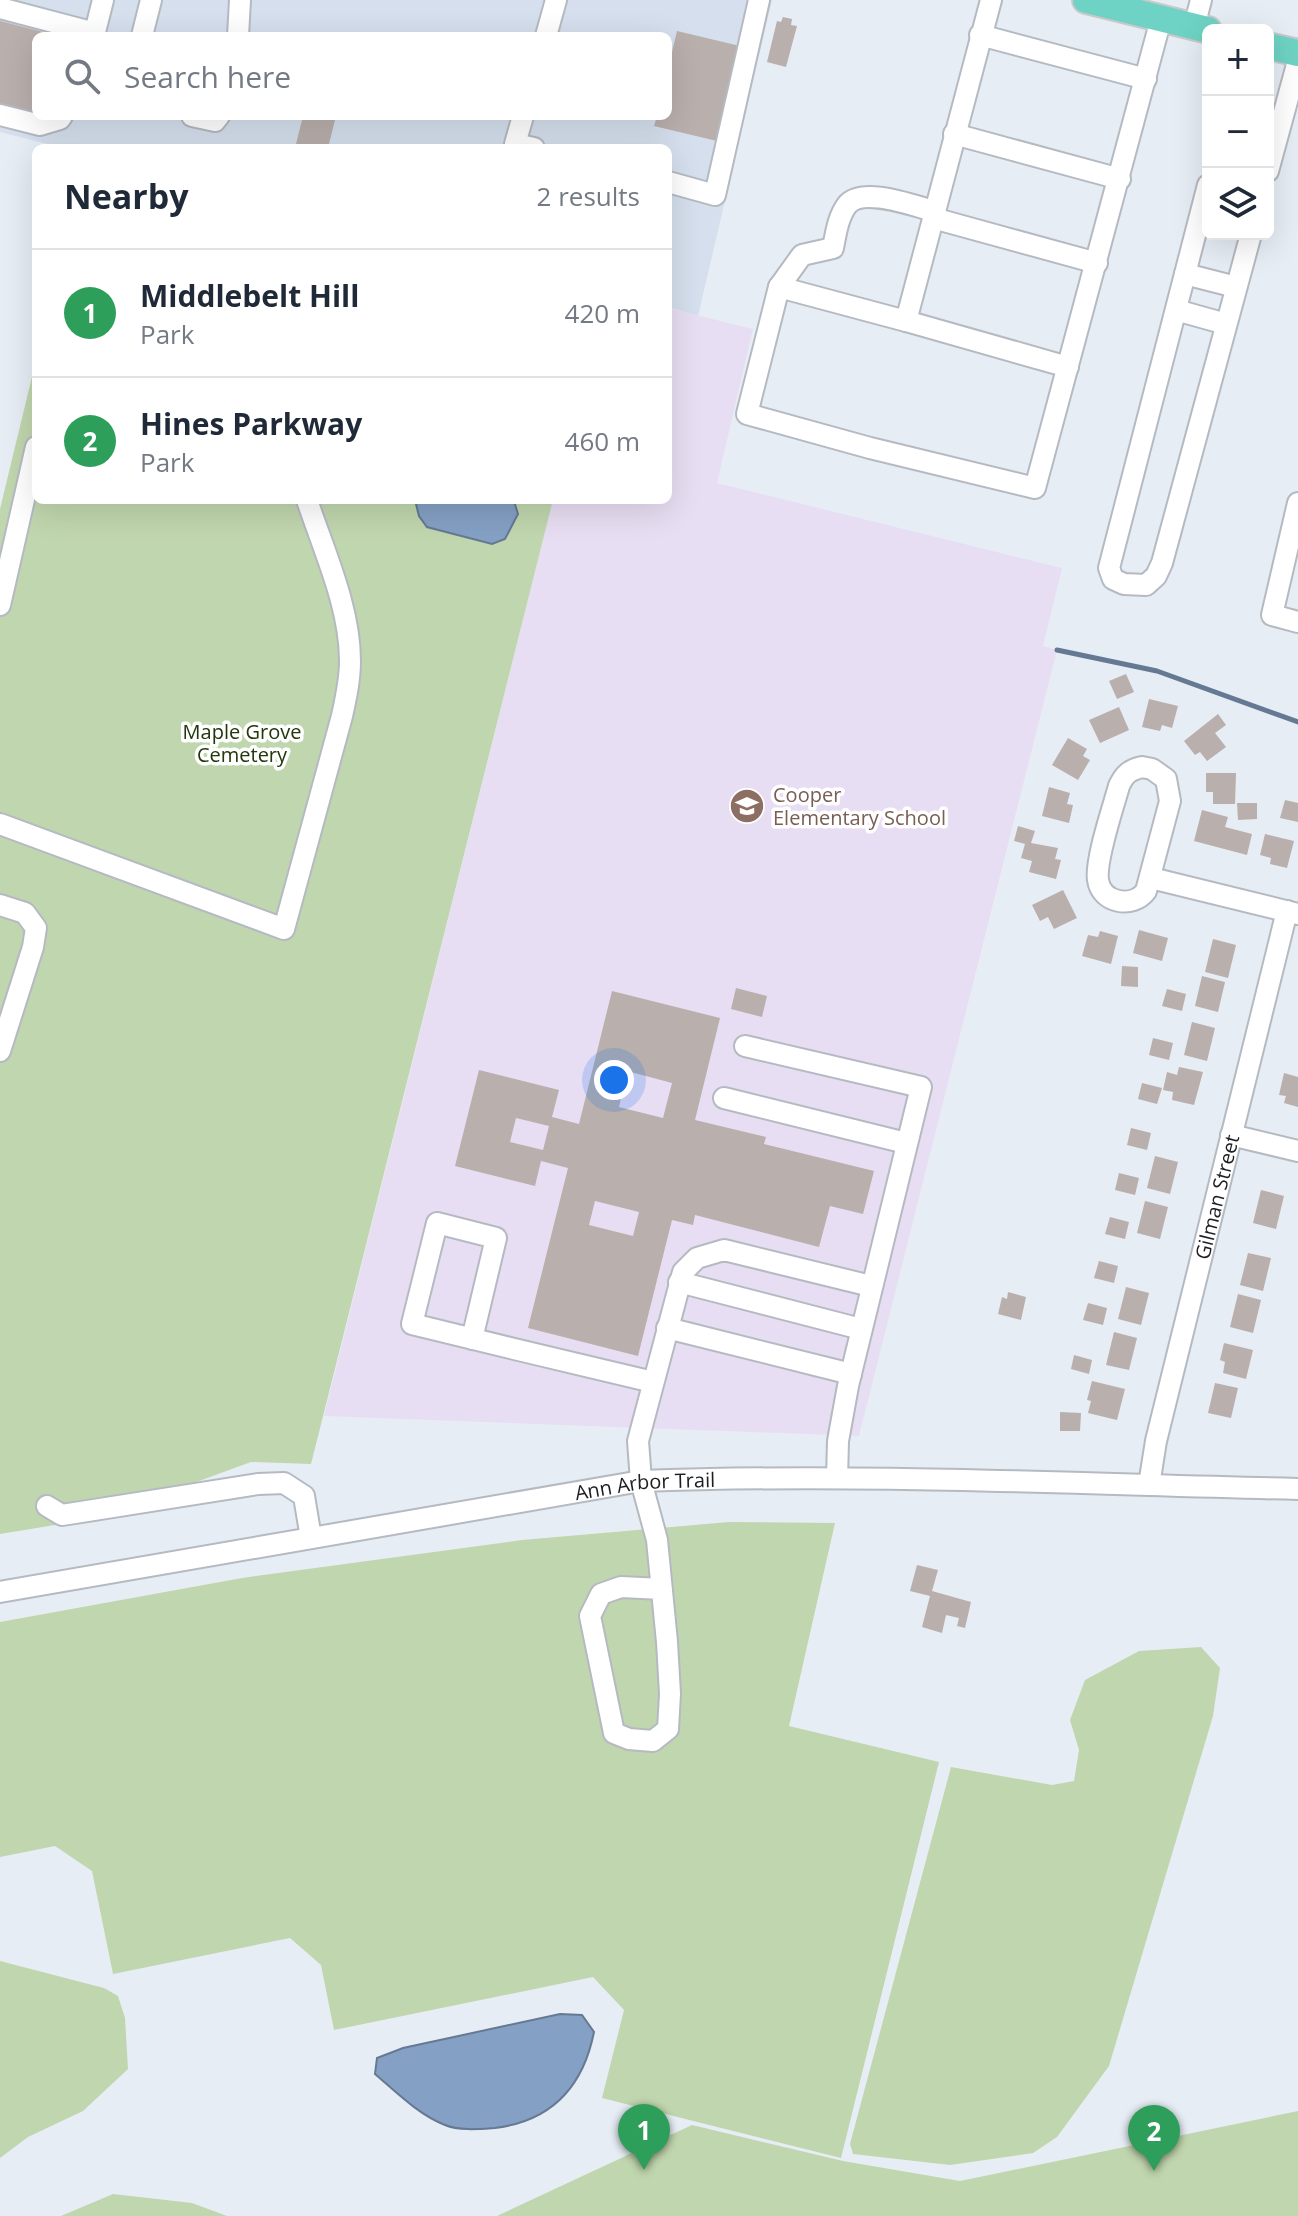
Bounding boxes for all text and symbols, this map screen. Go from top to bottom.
map controls [1202,24,1274,240]
button: + [1202,24,1274,96]
search box [32,32,672,120]
icon: search [60,54,104,98]
text: Search here [124,56,291,97]
button: − [1202,96,1274,168]
button: layers [1202,168,1274,240]
text: Nearby [64,173,189,219]
text: 2 results [537,178,640,214]
text: Middlebelt Hill [140,275,359,316]
text: 1 [83,295,97,331]
text: 420 m [565,295,640,331]
text: Park [140,316,194,352]
text: Hines Parkway [140,403,362,444]
text: 2 [83,423,97,459]
text: 460 m [565,423,640,459]
text: Park [140,444,194,480]
park label: Maple Grove Cemetery [183,718,301,768]
place label: Cooper Elementary School [773,781,946,831]
school or university icon: Cooper Elementary School [728,787,766,825]
your location [594,1060,634,1100]
street label: Gilman Street [1188,1132,1245,1262]
street label: Ann Arbor Trail [572,1465,715,1506]
pin: 1 [618,2104,670,2170]
pin: 2 [1128,2105,1180,2171]

